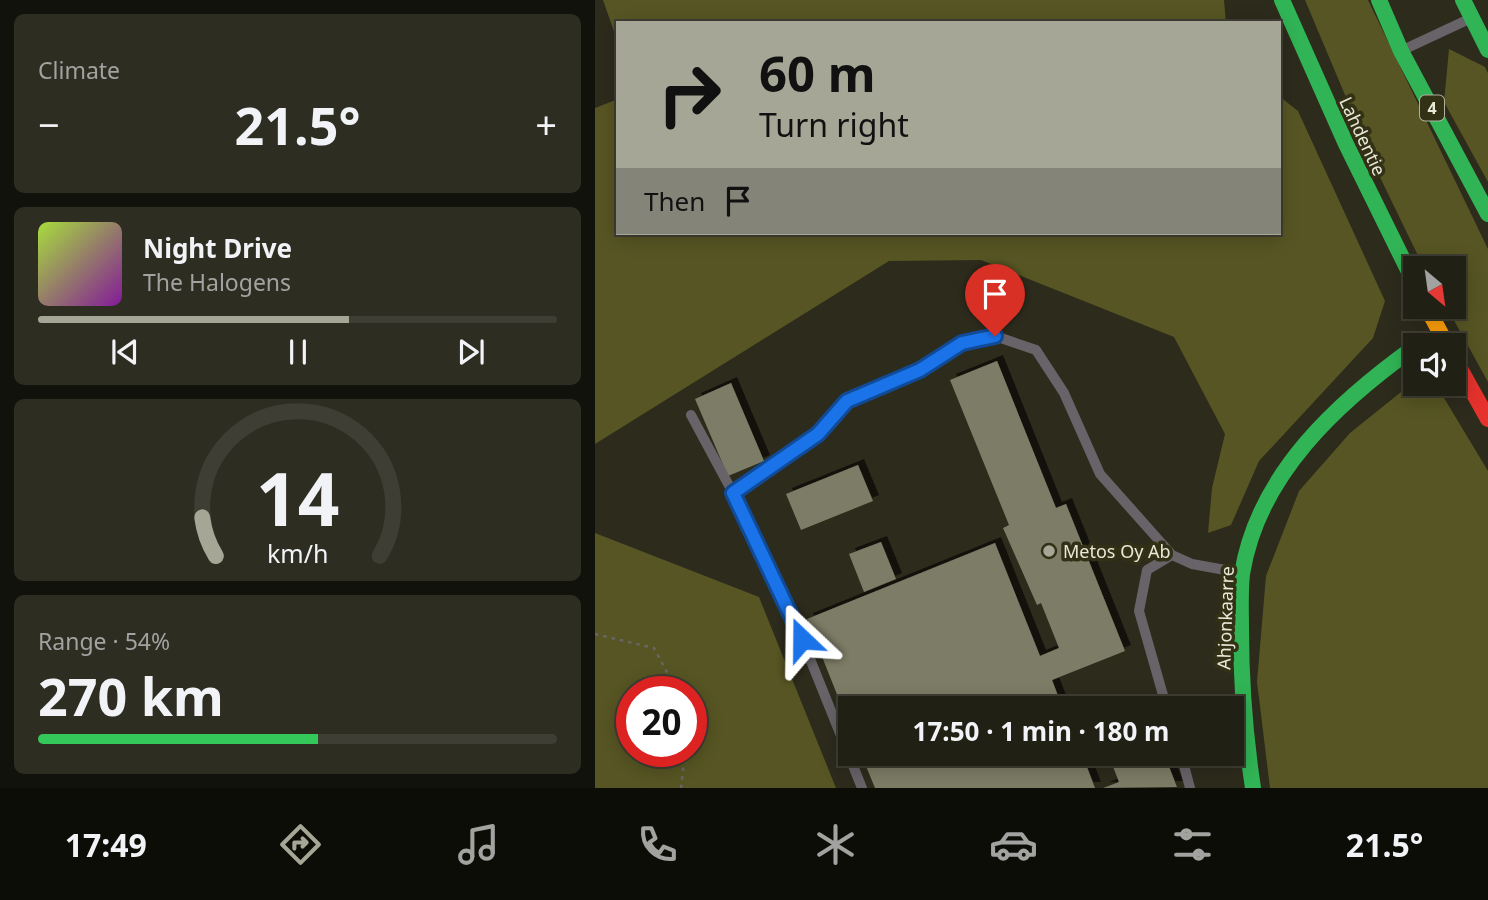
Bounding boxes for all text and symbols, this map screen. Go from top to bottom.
text: 60 m [759,40,876,106]
icon: right [644,49,735,140]
text: Climate [38,54,120,86]
text: 21.5° [235,89,360,160]
street label: Lahdentie [1334,93,1392,179]
road number: 4 [1420,96,1444,120]
text: − [38,98,60,150]
text: + [535,98,557,150]
text: Turn right [759,103,909,146]
icon: arrive [719,182,757,220]
text: Then [644,183,705,219]
text: Night Drive [143,230,292,266]
north arrow [1403,256,1467,318]
map controls [1403,256,1466,396]
pin [965,264,1025,336]
text: The Halogens [143,266,291,298]
icon: arrive [976,275,1014,313]
icon: previous [106,333,144,371]
icon: pause [279,333,317,371]
icon: next [452,333,490,371]
button: sound [1403,333,1466,396]
text: 14 [256,449,339,548]
text: km/h [267,536,328,570]
place label: Metos Oy Ab [1063,539,1171,563]
marker: Metos Oy Ab [1041,543,1057,559]
street label: Ahjonkaarre [1211,566,1239,670]
position arrow [765,602,839,676]
text: Range · 54% [38,625,170,657]
text: 270 km [38,660,224,731]
speed limit sign: 20 [616,676,707,767]
text: 17:50 · 1 min · 180 m [913,713,1169,749]
icon: directions [276,820,325,869]
icon: music [454,820,503,869]
icon: phone [633,820,682,869]
icon: climate [811,820,860,869]
icon: car [989,820,1038,869]
icon: filters [1168,820,1217,869]
text: 17:49 [65,823,147,866]
text: 21.5° [1346,823,1423,866]

